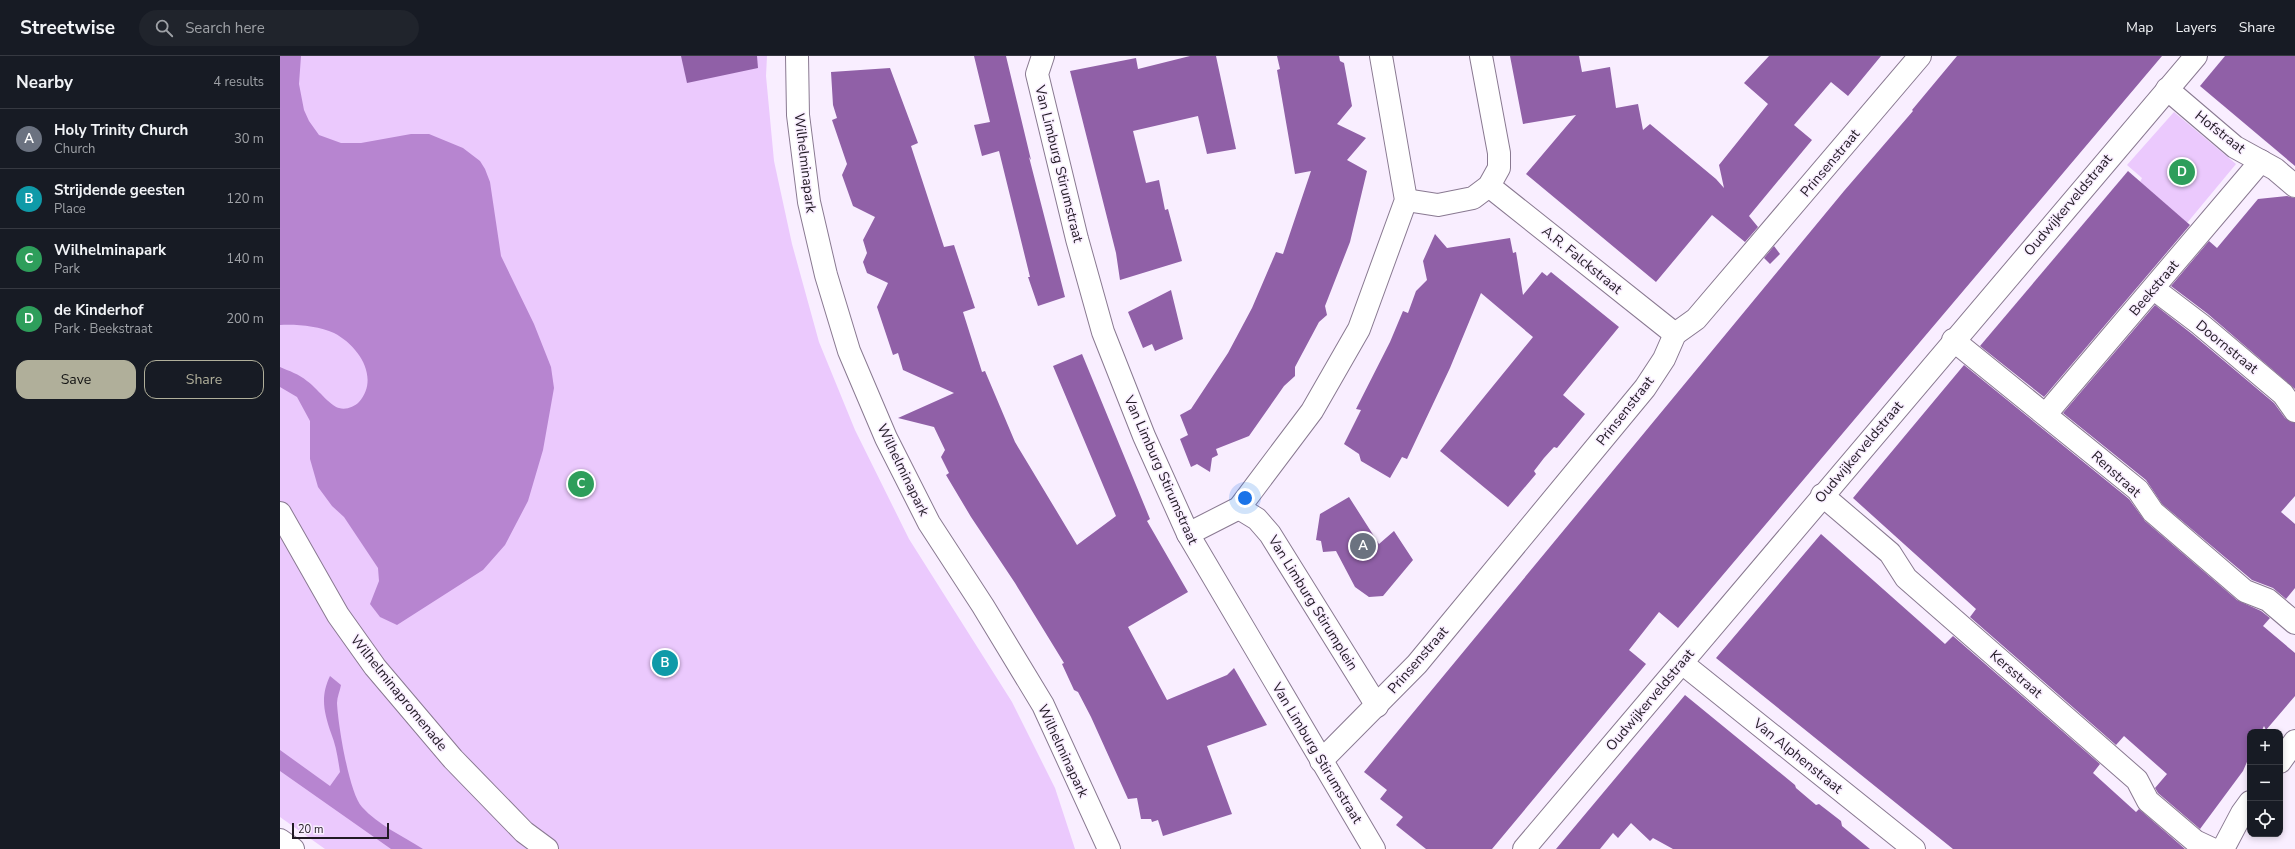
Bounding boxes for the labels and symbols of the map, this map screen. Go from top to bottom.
street label: Van Limburg Stirumstraat [1030,83,1088,245]
street label: Hofstraat [2191,106,2249,158]
street label: Wilhelminapark [789,112,821,215]
street label: Prinsenstraat [1796,125,1864,201]
street label: Oudwijkerveldstraat [2020,150,2116,260]
pin: D [2169,157,2195,187]
street label: A.R. Falckstraat [1538,222,1626,298]
street label: Beekstraat [2125,256,2183,320]
street label: Doornstraat [2192,316,2262,378]
street label: Prinsenstraat [1592,372,1658,450]
street label: Van Limburg Stirumstraat [1119,392,1203,548]
street label: Oudwijkerveldstraat [1811,397,1907,507]
street label: Wilhelminapark [872,421,934,520]
street label: Renstraat [2087,447,2145,501]
pin: C [568,469,594,499]
your location [1235,488,1255,508]
street label: Van Limburg Stirumplein [1263,531,1362,674]
pin: A [1350,531,1376,561]
street label: Prinsenstraat [1383,622,1453,698]
street label: Wilhelminapromenade [346,631,452,755]
street label: Oudwijkerveldstraat [1602,645,1698,755]
street label: Kersstraat [1986,646,2046,702]
pin: B [652,648,678,678]
street label: Van Limburg Stirumstraat [1267,678,1367,827]
street label: Wilhelminapark [1033,701,1093,801]
street label: Van Alphenstraat [1749,713,1847,798]
scale bar [292,821,389,840]

